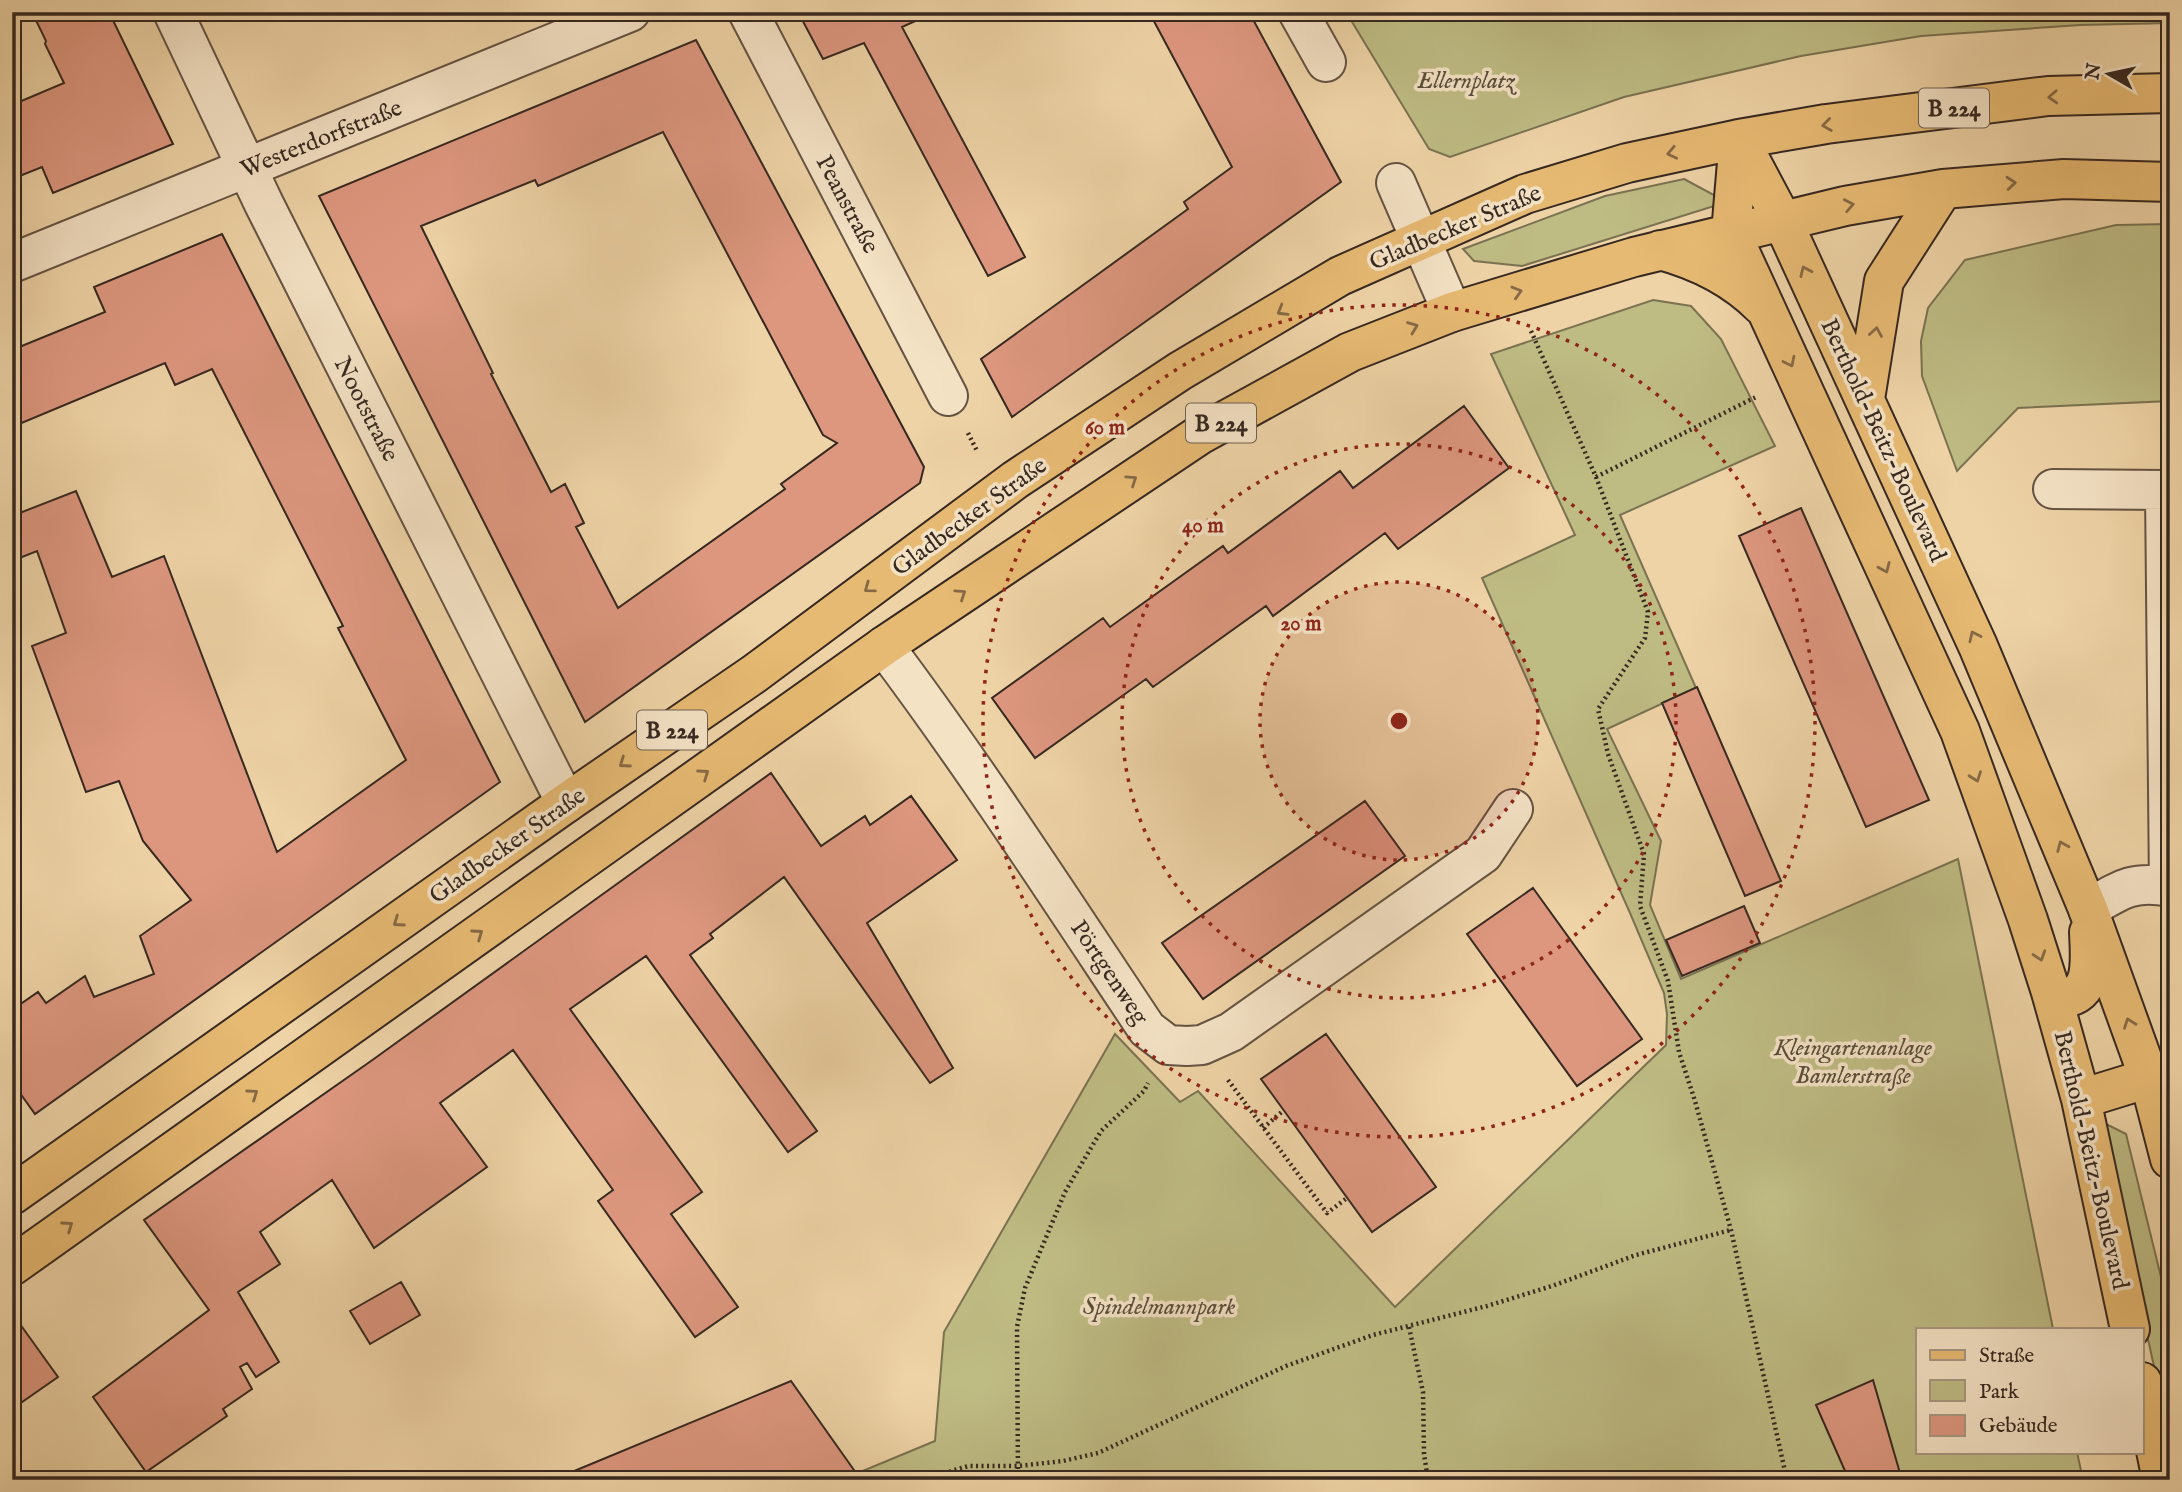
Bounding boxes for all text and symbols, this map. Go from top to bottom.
north arrow [2074,38,2144,108]
text: N [2081,61,2107,83]
park label: Ellernplatz [1416,66,1518,97]
road number: B 224 [1919,88,1989,128]
one-way arrow [2047,89,2058,104]
street label: Westerdorfstraße [236,93,407,186]
one-way arrow [1821,117,1833,132]
one-way arrow [1666,145,1678,160]
street label: Peanstraße [808,150,885,259]
one-way arrow [2006,176,2017,191]
street label: Gladbecker Straße [1365,178,1546,279]
one-way arrow [1843,198,1855,213]
one-way arrow [1799,265,1813,278]
one-way arrow [1511,286,1523,301]
one-way arrow [1276,303,1289,316]
street label: Berthold-Beitz-Boulevard [1813,314,1953,567]
one-way arrow [1407,322,1419,336]
one-way arrow [1868,326,1883,338]
street label: Nootstraße [326,352,405,467]
one-way arrow [1782,355,1796,367]
road number: B 224 [1186,404,1256,442]
text: 60 m [1085,415,1126,442]
street label: Gladbecker Straße [886,451,1053,584]
one-way arrow [1124,476,1137,489]
text: 40 m [1182,513,1224,540]
one-way arrow [1877,561,1891,573]
one-way arrow [865,580,877,592]
one-way arrow [953,590,966,603]
text: 20 m [1281,611,1322,638]
one-way arrow [1968,631,1982,643]
centre of rings [1387,709,1411,733]
road number: B 224 [637,710,707,750]
one-way arrow [619,755,632,767]
one-way arrow [696,770,709,782]
one-way arrow [1968,770,1982,782]
street label: Gladbecker Straße [424,781,592,912]
one-way arrow [2056,841,2070,853]
one-way arrow [393,914,406,926]
street label: Pörtgenweg [1062,915,1156,1032]
one-way arrow [470,930,483,942]
one-way arrow [2031,950,2046,962]
one-way arrow [2123,1017,2137,1029]
street label: Berthold-Beitz-Boulevard [2046,1028,2135,1293]
park label: Kleingartenanlage Bamlerstraße [1773,1033,1932,1092]
one-way arrow [245,1090,258,1102]
one-way arrow [60,1222,73,1234]
park label: Spindelmannpark [1083,1292,1236,1323]
legend [1916,1328,2144,1454]
text: Straße [1979,1343,2035,1370]
text: Park [1979,1379,2020,1406]
text: Gebäude [1979,1413,2058,1440]

